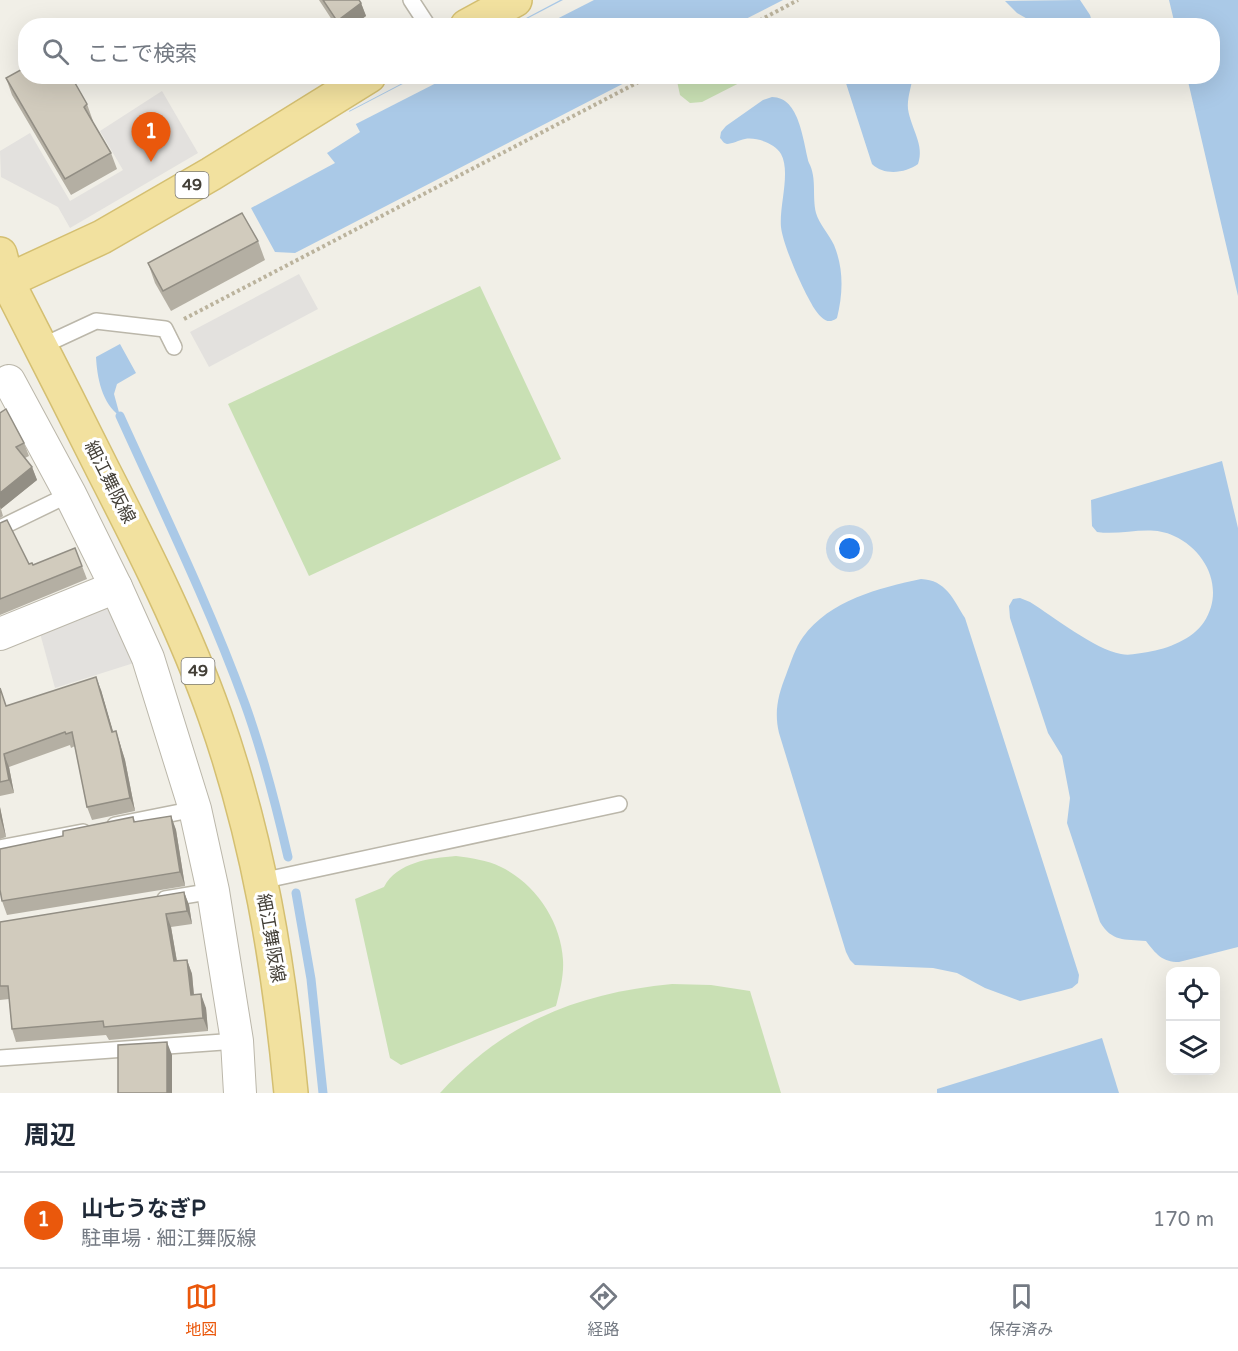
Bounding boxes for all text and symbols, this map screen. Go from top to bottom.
search box [18,18,1220,84]
icon: search [39,35,72,68]
text: ここで検索 [87,41,197,67]
pin: 1 [132,112,170,162]
road number: 49 [176,172,208,198]
street label: 細江舞阪線 [80,437,140,527]
your location [835,534,864,563]
road number: 49 [182,658,214,684]
street label: 細江舞阪線 [252,892,290,984]
map controls [1166,967,1220,1075]
button: locate [1166,967,1220,1021]
button: layers [1166,1021,1220,1075]
text: 周辺 [24,1120,76,1151]
text: 山七うなぎP [81,1196,206,1222]
text: 1 [37,1208,50,1232]
text: 170 m [1153,1208,1214,1232]
text: 駐車場 · 細江舞阪線 [81,1227,257,1251]
tab: 地図 [185,1280,218,1340]
tab: 経路 [587,1280,620,1340]
tab: 保存済み [989,1280,1053,1340]

